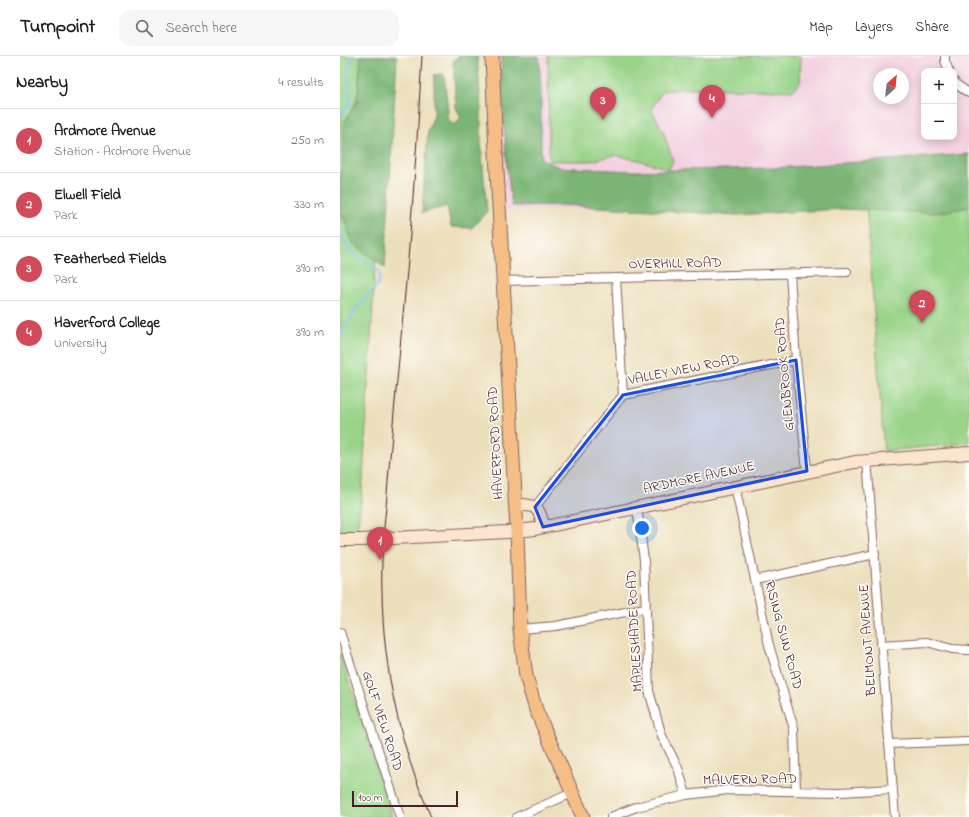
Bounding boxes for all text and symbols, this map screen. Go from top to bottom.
search box [119,10,399,46]
text: Turnpoint [20,14,95,41]
icon: search [133,17,155,39]
text: Search here [165,17,237,39]
text: Map [809,17,833,38]
text: Layers [855,17,893,38]
text: Share [915,17,949,38]
north arrow [873,68,909,104]
map controls [921,68,957,140]
button: + [921,68,957,104]
text: Nearby [16,70,68,95]
text: 4 results [278,73,324,92]
pin: 4 [699,85,725,118]
pin: 3 [590,87,616,120]
button: − [921,104,957,140]
text: Ardmore Avenue [54,120,156,142]
text: 1 [27,131,31,150]
text: 250 m [291,131,324,150]
text: Station · Ardmore Avenue [54,142,191,161]
text: Elwell Field [54,184,121,206]
text: 2 [26,195,32,214]
text: 330 m [294,195,324,214]
text: Park [54,206,78,225]
text: Featherbed Fields [54,248,167,270]
street label: OVERHILL ROAD [628,253,722,275]
text: 3 [26,259,32,278]
text: 390 m [296,259,324,278]
text: Park [54,270,78,289]
pin: 2 [909,290,935,323]
text: Haverford College [54,312,160,334]
street label: GLENBROOK ROAD [770,316,800,432]
text: 4 [26,323,32,342]
text: 390 m [296,323,324,342]
text: University [54,334,107,353]
street label: VALLEY VIEW ROAD [626,349,741,391]
street label: HAVERFORD ROAD [483,386,509,500]
street label: ARDMORE AVENUE [641,456,757,500]
your location [632,518,652,538]
pin: 1 [367,527,393,560]
street label: MAPLESHADE ROAD [621,570,649,692]
street label: RISING SUN ROAD [758,578,808,692]
street label: BELMONT AVENUE [854,583,882,698]
street label: GOLF VIEW ROAD [356,668,408,774]
street label: MALVERN ROAD [703,769,797,791]
scale bar [352,789,458,808]
text: 100 m [358,790,382,806]

